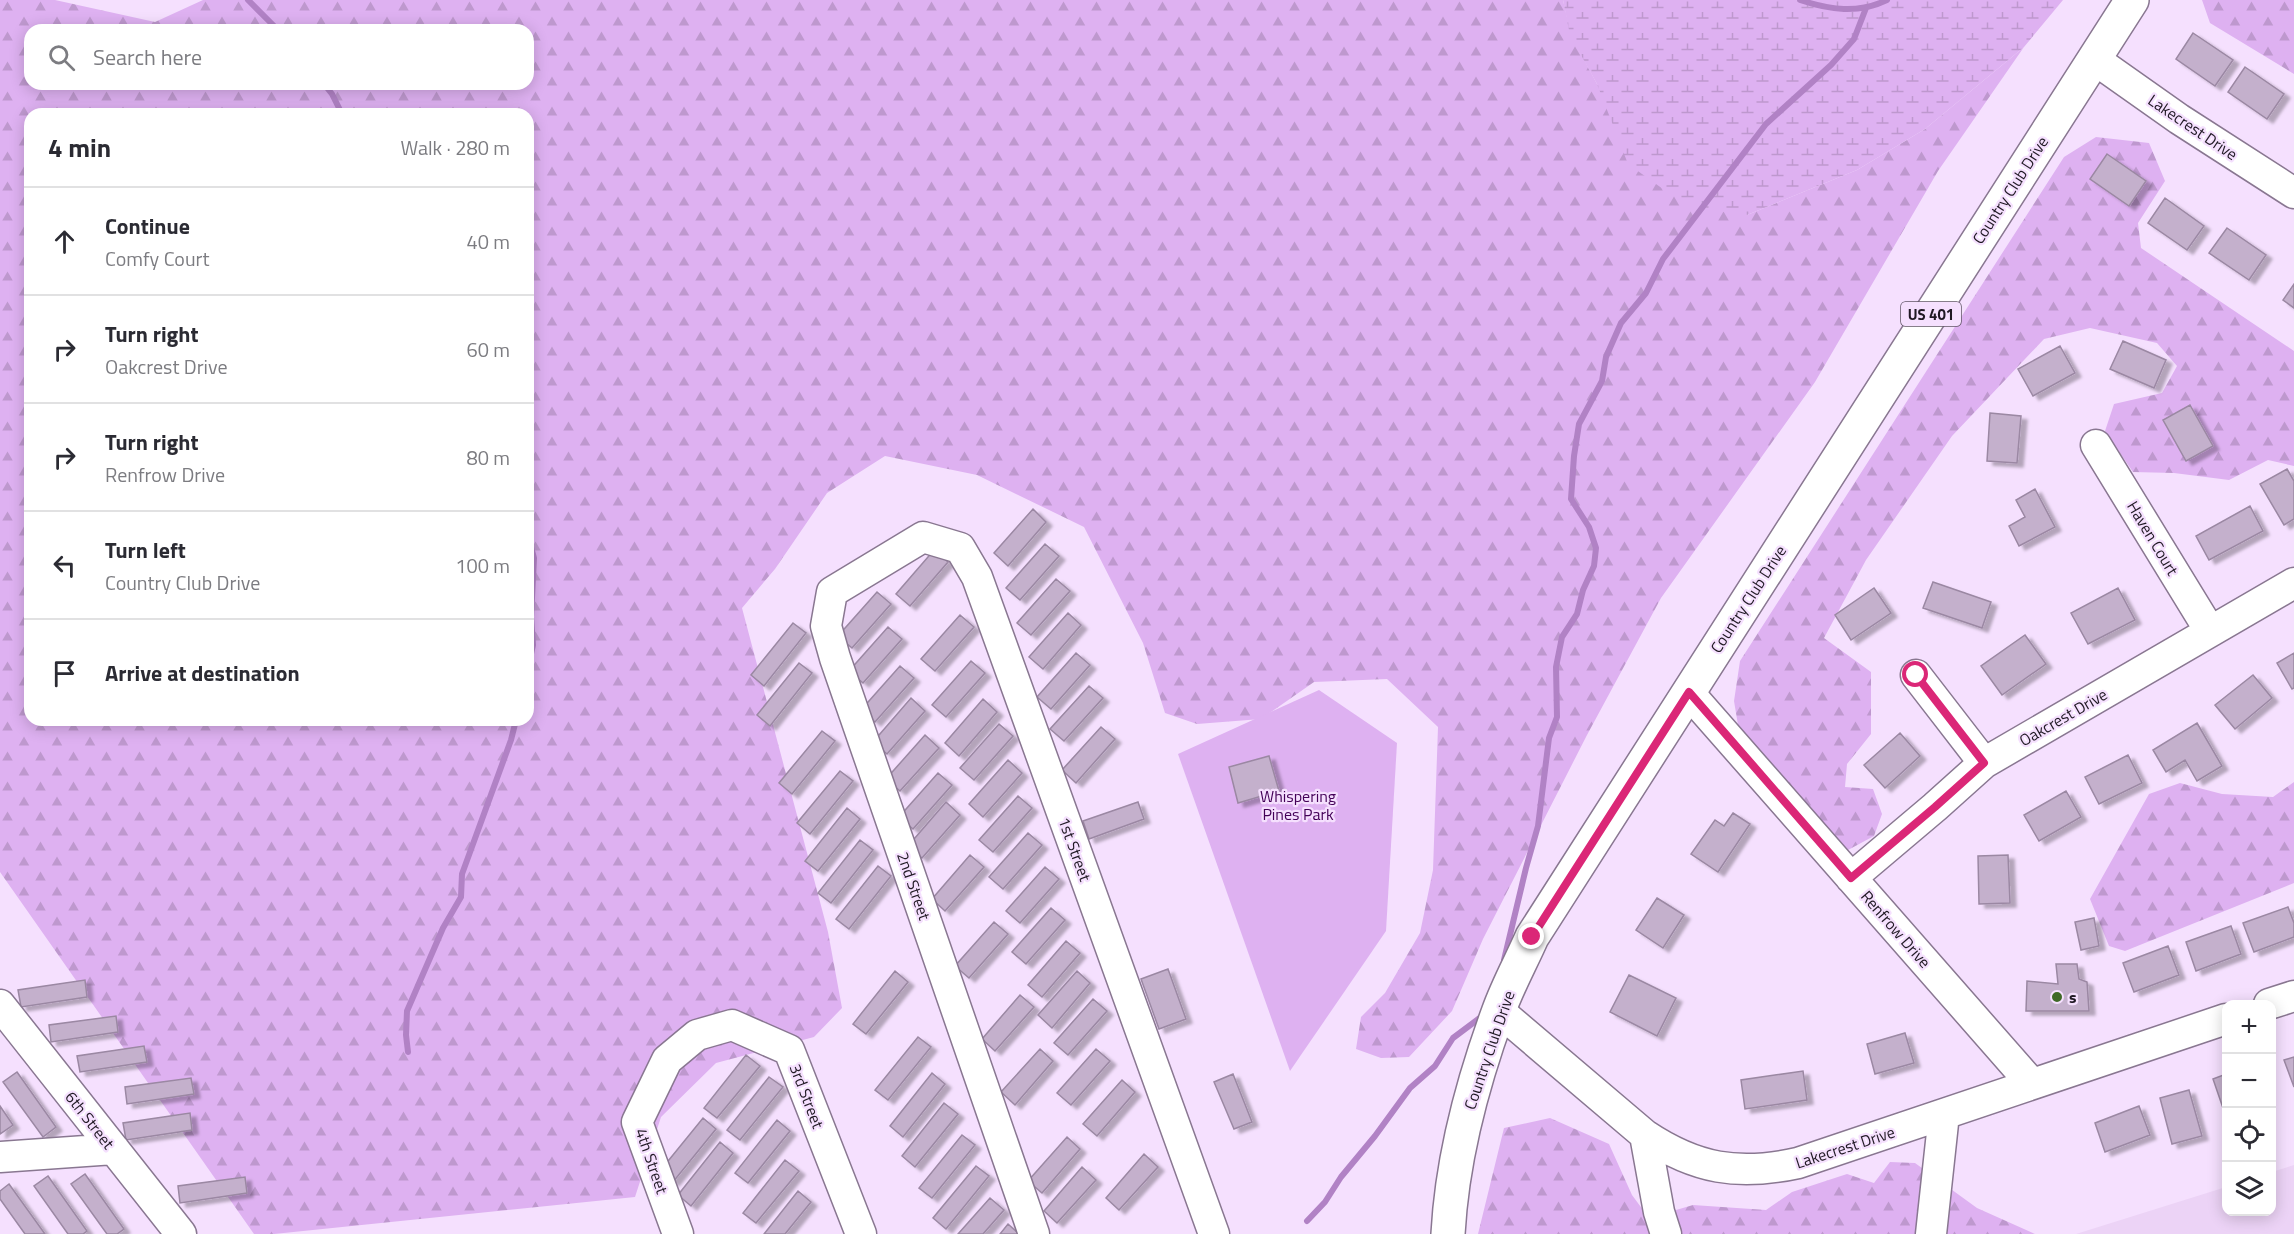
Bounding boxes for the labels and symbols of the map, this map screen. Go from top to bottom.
street label: Lakecrest Drive [2144,88,2242,166]
street label: Country Club Drive [1966,131,2054,249]
road number: US 401 [1901,302,1961,326]
street label: Haven Court [2121,496,2185,580]
street label: Country Club Drive [1704,540,1792,658]
route start [1902,661,1928,687]
street label: Oakcrest Drive [2015,682,2111,752]
park label: Whispering Pines Park [1260,784,1336,826]
street label: 1st Street [1052,814,1098,885]
street label: 2nd Street [891,849,937,924]
street label: Renfrow Drive [1855,885,1937,973]
route end [1518,923,1544,949]
place label: s [2069,985,2077,1009]
street label: Country Club Drive [1457,987,1521,1113]
marker: s [2050,990,2064,1004]
street label: 3rd Street [784,1060,830,1132]
street label: 6th Street [60,1086,121,1154]
street label: Lakecrest Drive [1792,1120,1898,1174]
street label: 4th Street [630,1125,675,1197]

